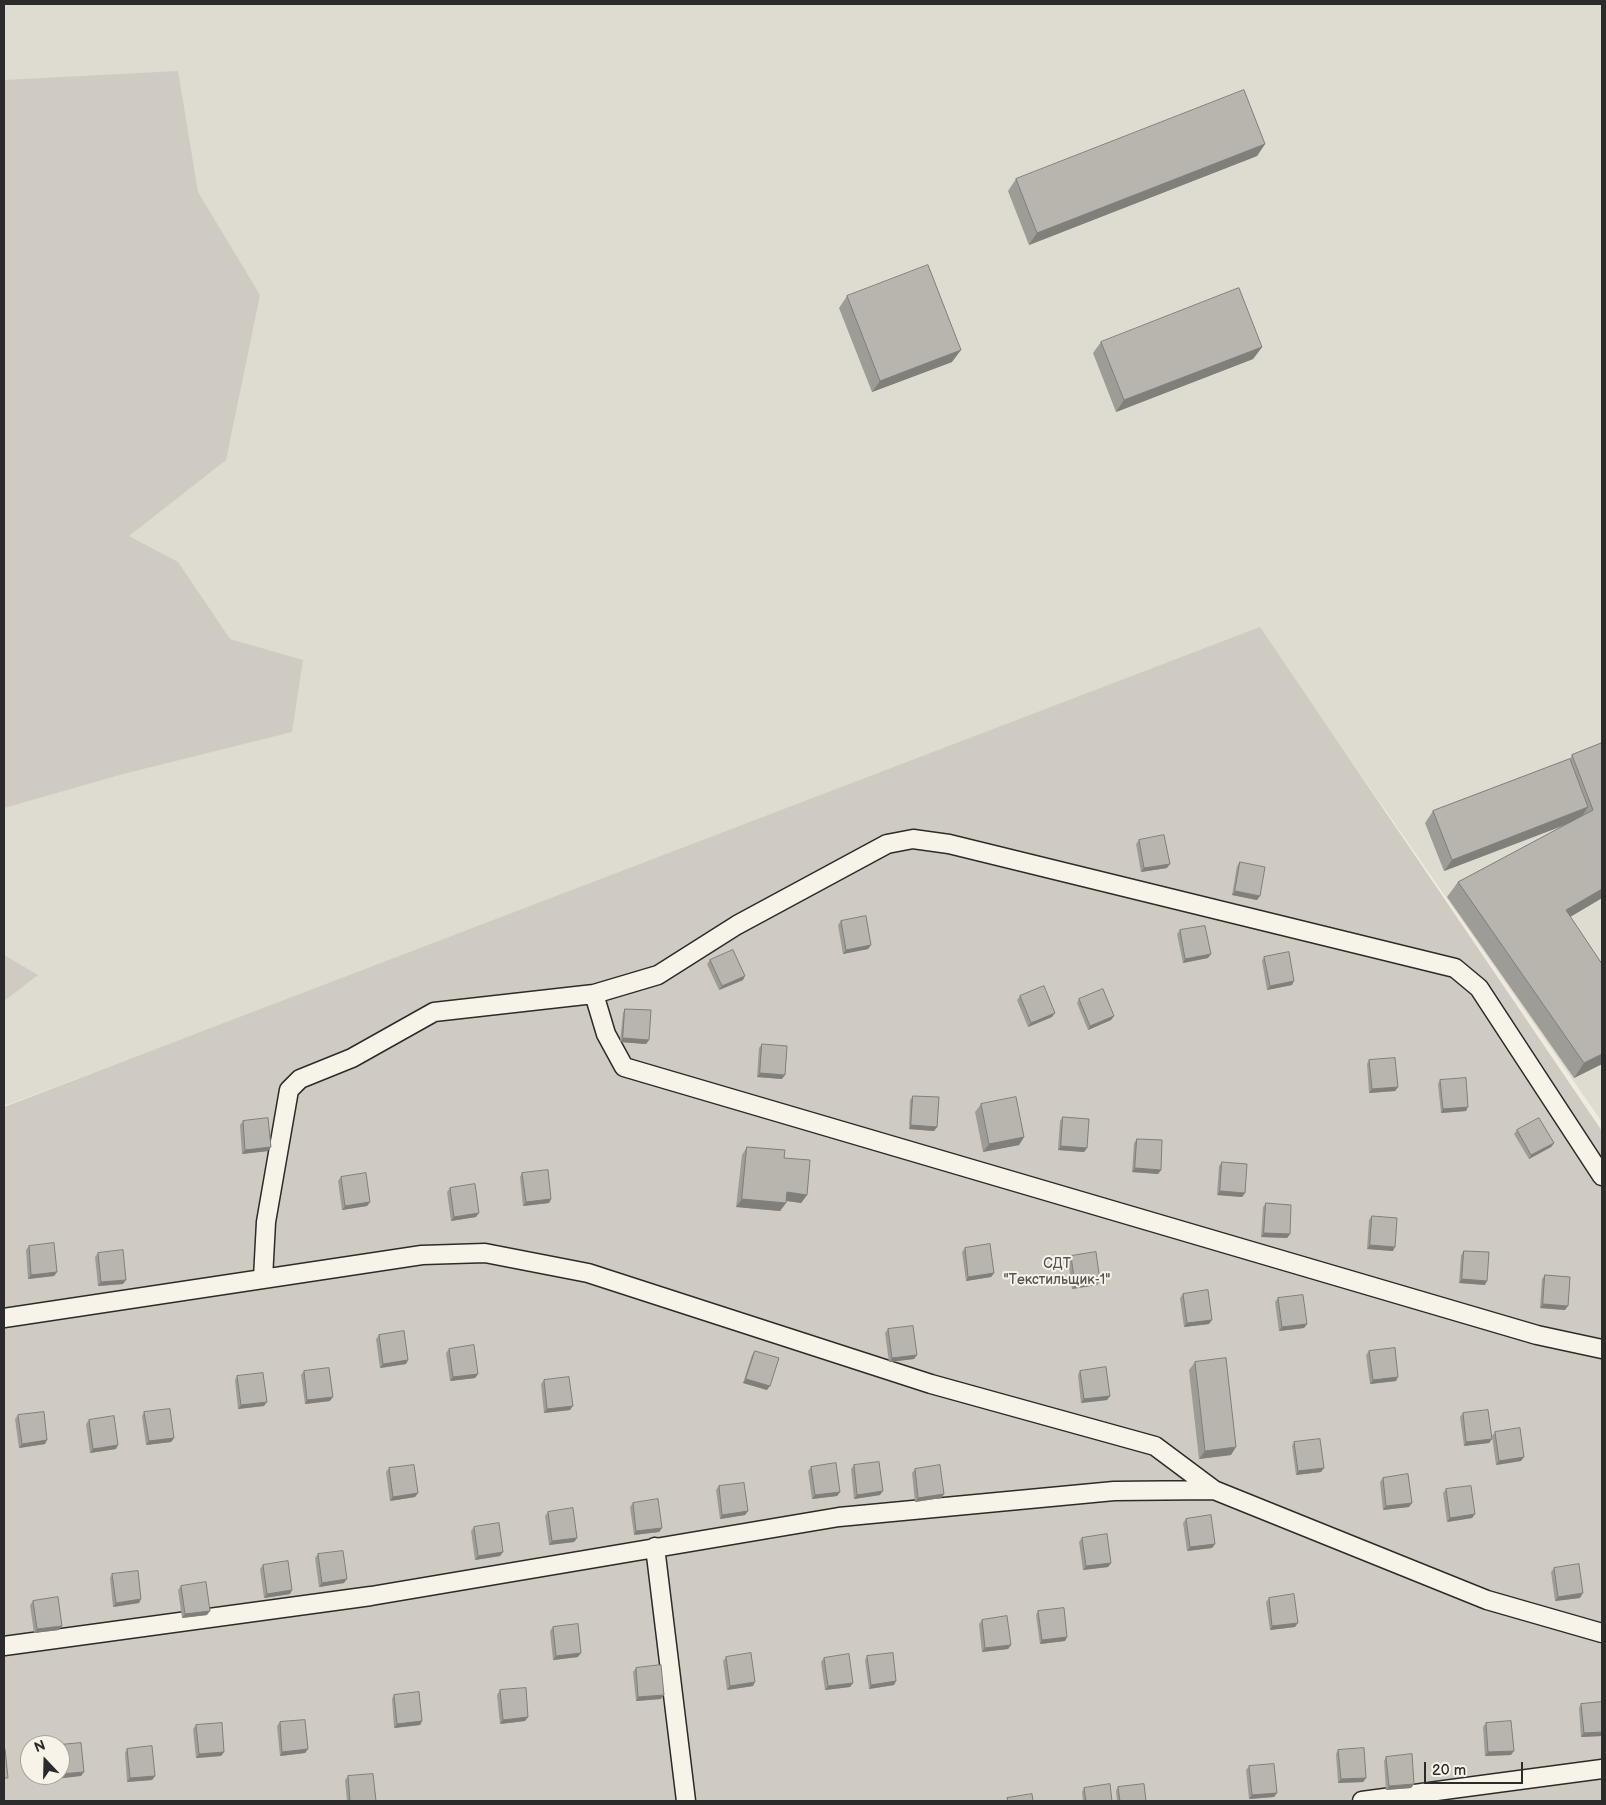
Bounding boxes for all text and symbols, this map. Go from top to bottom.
park label: СДТ "Текстильщик-1" [1004,1256,1110,1288]
north arrow [20,1735,70,1785]
text: N [32,1737,48,1756]
scale bar [1426,1752,1525,1784]
text: 20 m [1432,1761,1466,1780]

